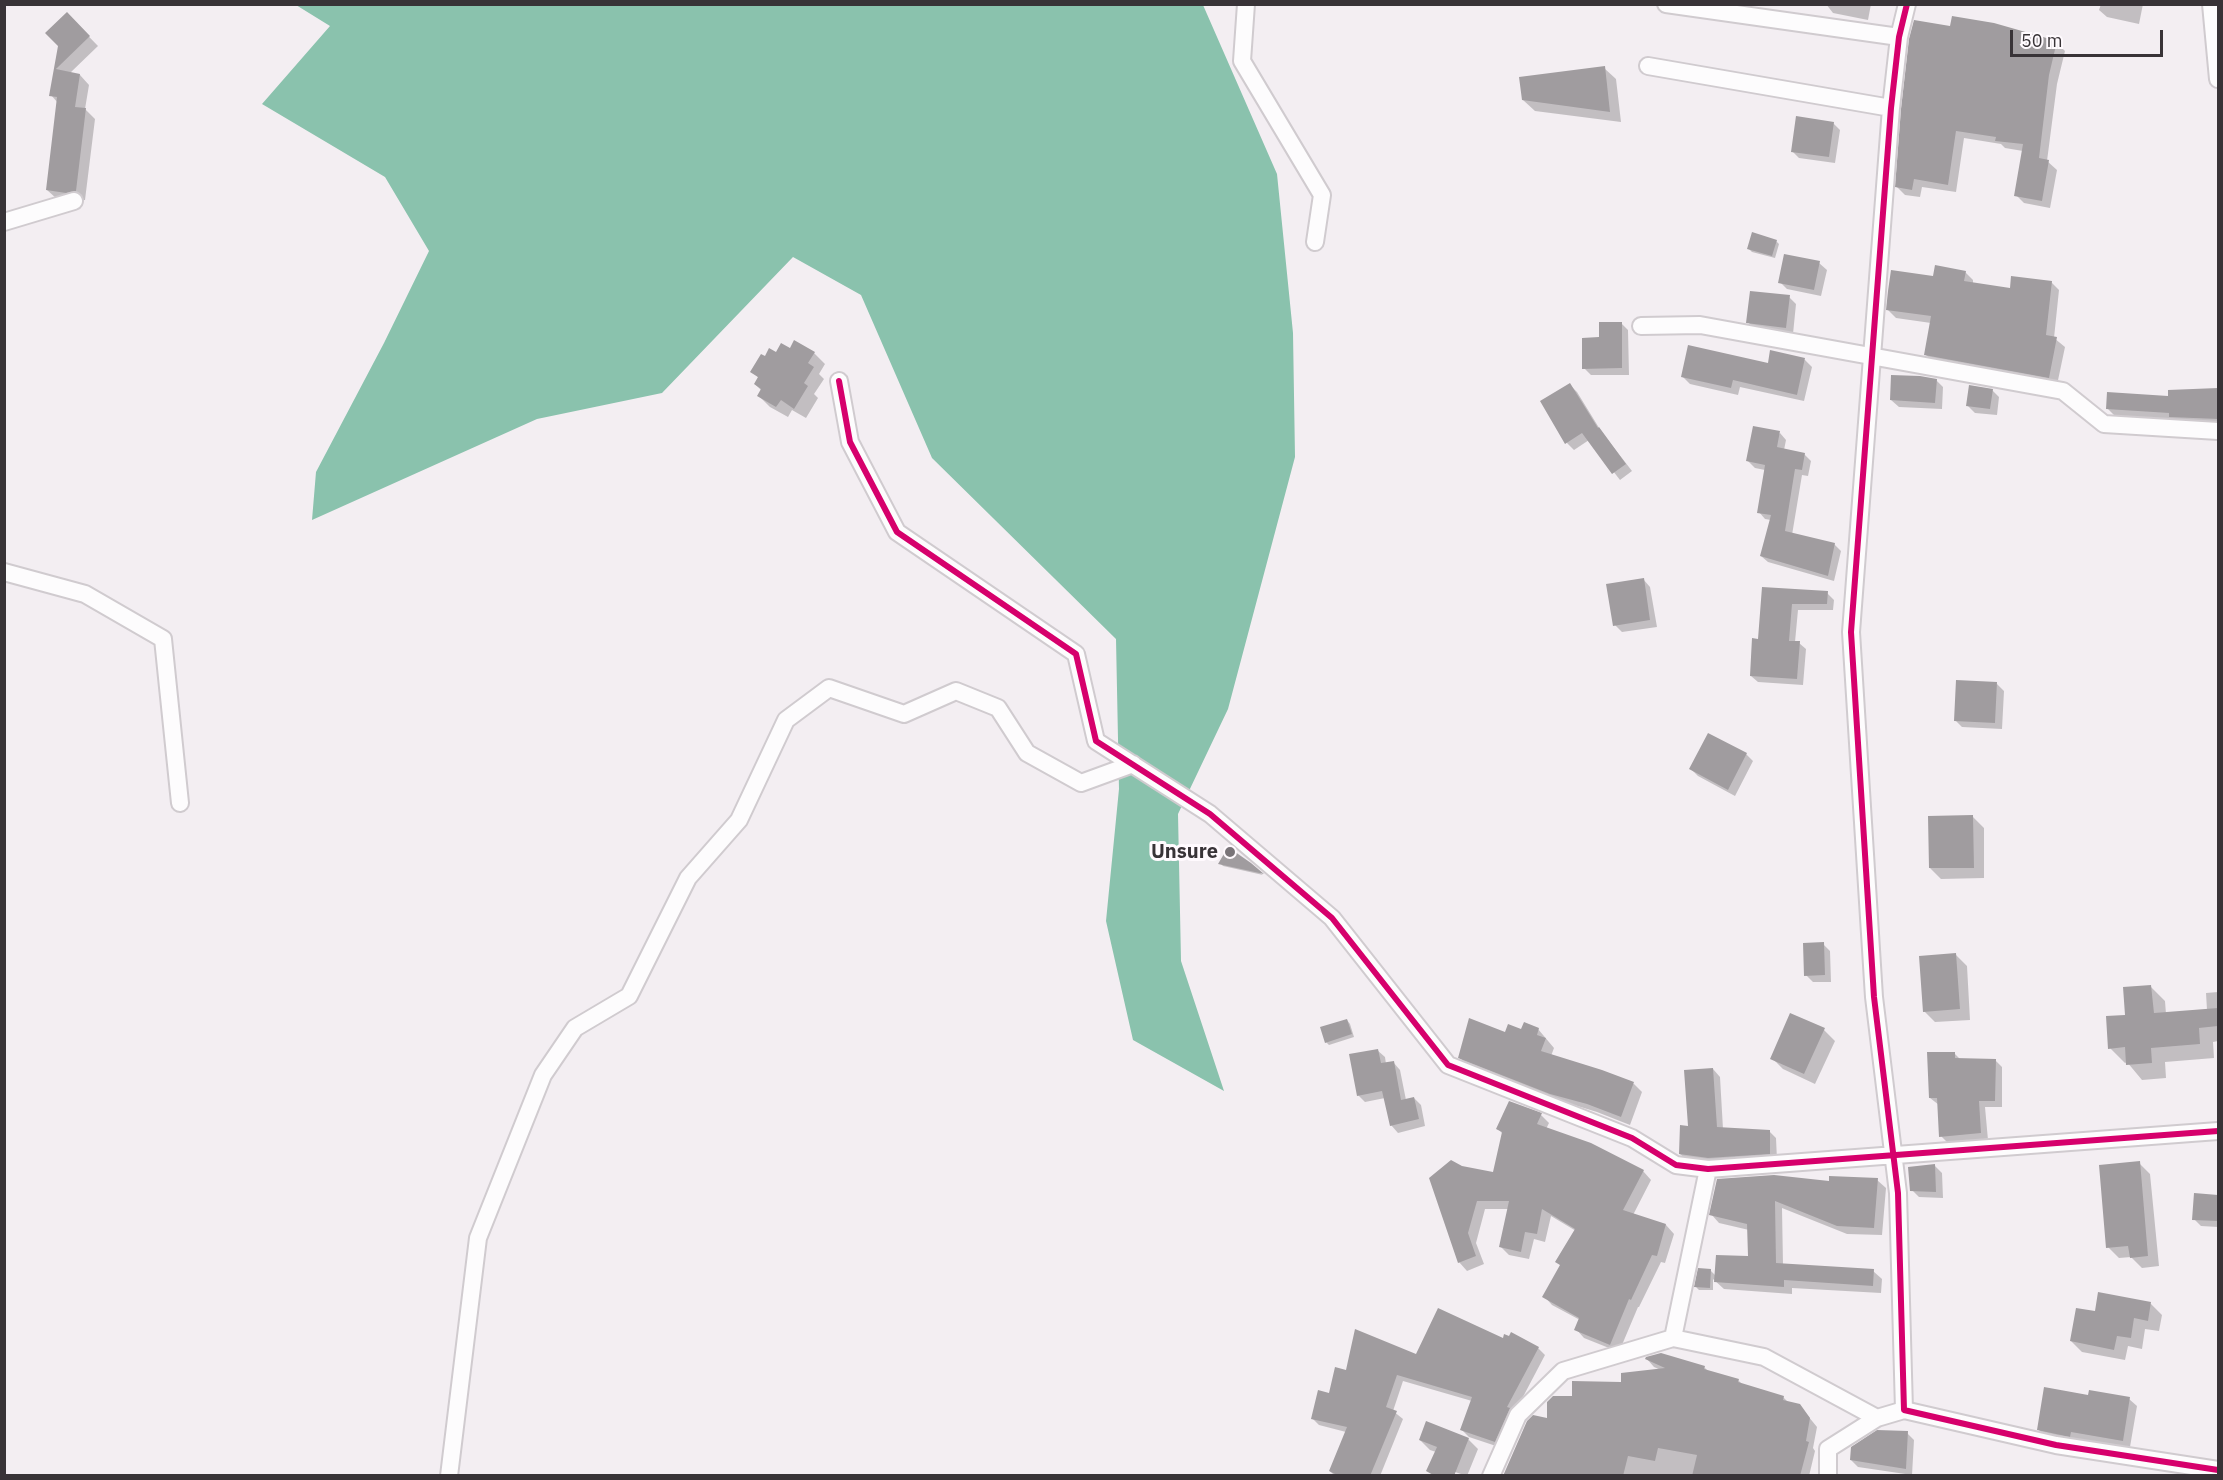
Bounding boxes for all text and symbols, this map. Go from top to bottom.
scale bar [2013,18,2166,56]
text: 50 m [2021,29,2063,52]
place label: Unsure [1151,840,1218,864]
marker: Unsure [1223,845,1237,859]

